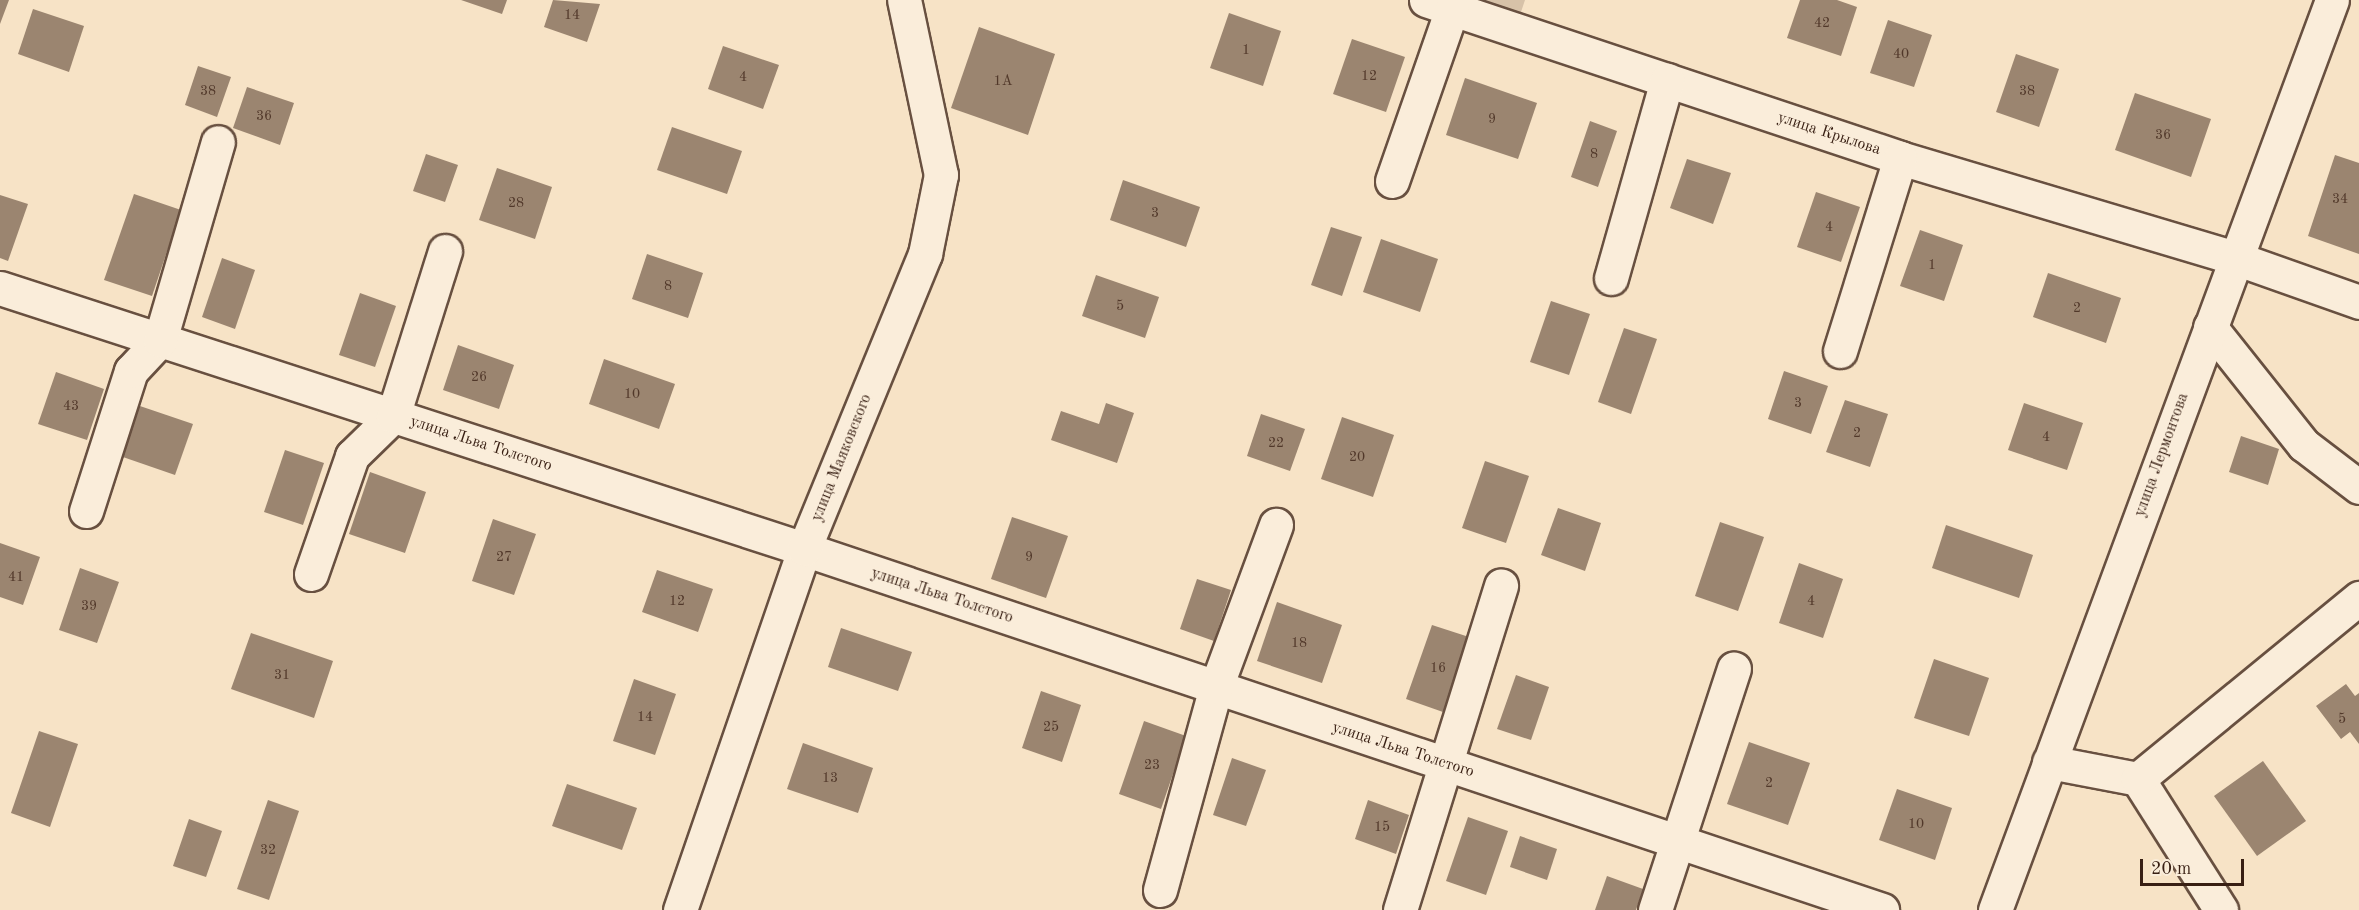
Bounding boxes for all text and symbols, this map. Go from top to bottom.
house number: 14 [564,7,580,23]
house number: 42 [1814,15,1830,31]
house number: 1 [1242,42,1250,58]
house number: 40 [1893,46,1909,62]
house number: 12 [1361,68,1377,84]
house number: 4 [739,69,747,85]
house number: 1А [994,73,1012,89]
house number: 38 [200,83,216,99]
house number: 38 [2019,83,2035,99]
house number: 36 [256,108,272,124]
street label: улица Крылова [1775,108,1883,160]
house number: 9 [1488,111,1496,127]
house number: 36 [2155,127,2171,143]
house number: 8 [1590,146,1598,162]
house number: 34 [2332,191,2348,207]
house number: 28 [508,195,524,211]
house number: 3 [1151,205,1159,221]
house number: 4 [1825,219,1833,235]
house number: 1 [1928,257,1936,273]
house number: 8 [664,278,672,294]
house number: 5 [1116,298,1124,314]
house number: 2 [2073,300,2081,316]
house number: 26 [471,369,487,385]
house number: 10 [624,386,640,402]
street label: улица Лермонтова [2131,390,2193,520]
street label: улица Маяковского [808,391,876,525]
house number: 3 [1794,395,1802,411]
house number: 43 [63,398,79,414]
street label: улица Льва Толстого [408,412,554,476]
house number: 2 [1853,425,1861,441]
house number: 4 [2042,429,2050,445]
house number: 22 [1268,435,1284,451]
house number: 20 [1349,449,1365,465]
house number: 27 [496,549,512,565]
house number: 9 [1025,549,1033,565]
street label: улица Льва Толстого [869,564,1015,628]
house number: 41 [8,569,24,585]
house number: 12 [669,593,685,609]
house number: 4 [1807,593,1815,609]
house number: 39 [81,598,97,614]
house number: 18 [1291,635,1307,651]
house number: 16 [1430,660,1446,676]
house number: 31 [274,667,290,683]
house number: 14 [637,709,653,725]
house number: 5 [2338,711,2346,727]
street label: улица Льва Толстого [1330,718,1476,782]
house number: 25 [1043,719,1059,735]
house number: 23 [1144,757,1160,773]
house number: 13 [822,770,838,786]
house number: 2 [1765,775,1773,791]
house number: 10 [1908,816,1924,832]
house number: 15 [1374,819,1390,835]
house number: 32 [260,842,276,858]
scale bar [2143,847,2246,885]
text: 20 m [2151,860,2191,878]

